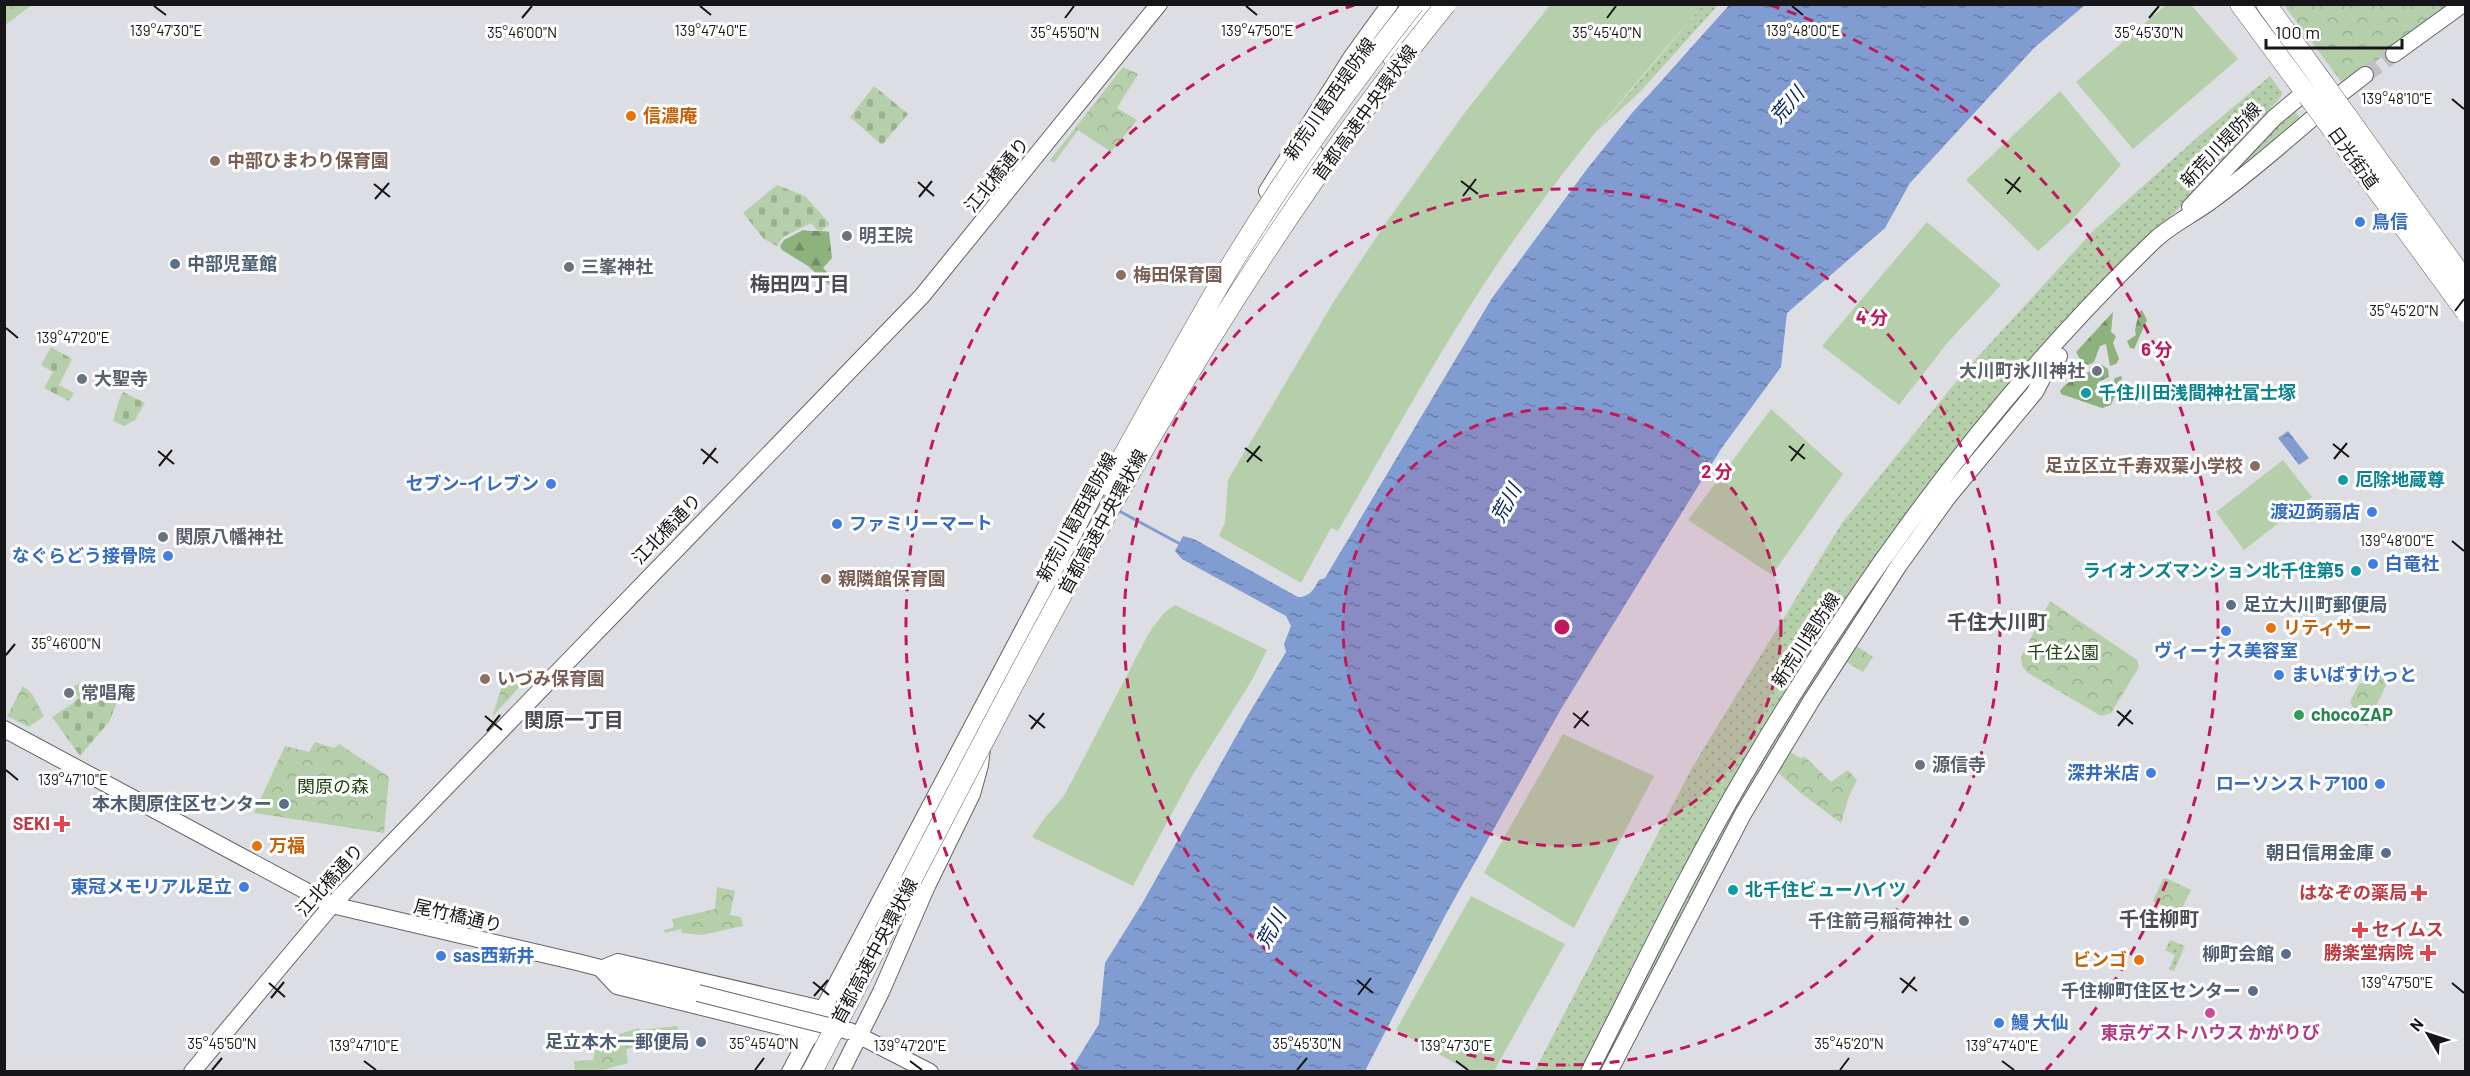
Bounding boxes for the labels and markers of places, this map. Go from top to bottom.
place label: 信濃庵 [643,104,697,126]
marker: 信濃庵 [624,109,638,123]
place label: 中部ひまわり保育園 [227,149,389,171]
marker: 中部ひまわり保育園 [208,154,222,168]
place label: 鳥信 [2372,210,2408,232]
marker: 鳥信 [2353,215,2367,229]
place label: 明王院 [859,224,913,246]
marker: 明王院 [840,229,854,243]
place label: 中部児童館 [187,252,277,274]
place label: 三峯神社 [581,255,653,277]
marker: 中部児童館 [168,257,182,271]
marker: 三峯神社 [562,260,576,274]
place label: 梅田保育園 [1133,263,1223,285]
marker: 梅田保育園 [1114,268,1128,282]
place label: 大川町氷川神社 [1959,359,2085,381]
marker: 大川町氷川神社 [2090,364,2104,378]
place label: 大聖寺 [94,367,148,389]
marker: 大聖寺 [75,372,89,386]
place label: 千住川田浅間神社富士塚 [2098,381,2296,403]
marker: 千住川田浅間神社富士塚 [2079,386,2093,400]
place label: 足立区立千寿双葉小学校 [2045,454,2243,476]
marker: 足立区立千寿双葉小学校 [2248,459,2262,473]
place label: 厄除地蔵尊 [2355,468,2445,490]
place label: セブン-イレブン [406,472,539,494]
marker: 厄除地蔵尊 [2336,473,2350,487]
marker: セブン-イレブン [544,477,558,491]
place label: 渡辺蒟蒻店 [2270,500,2360,522]
marker: 渡辺蒟蒻店 [2365,505,2379,519]
place label: ファミリーマート [849,512,993,534]
marker: ファミリーマート [830,517,844,531]
place label: 関原八幡神社 [175,525,283,547]
marker: 関原八幡神社 [156,530,170,544]
place label: なぐらどう接骨院 [12,544,156,566]
marker: なぐらどう接骨院 [161,549,175,563]
place label: 白竜社 [2385,552,2439,574]
marker: 白竜社 [2366,557,2380,571]
place label: ライオンズマンション北千住第5 [2083,559,2344,581]
marker: ライオンズマンション北千住第5 [2349,564,2363,578]
place label: 親隣館保育園 [838,567,946,589]
marker: 親隣館保育園 [819,572,833,586]
place label: 足立大川町郵便局 [2243,593,2387,615]
marker: 足立大川町郵便局 [2224,598,2238,612]
place label: リティサー [2283,616,2372,638]
centre of rings [1552,617,1572,637]
marker: リティサー [2264,621,2278,635]
marker: ヴィーナス美容室 [2219,624,2233,638]
place label: ヴィーナス美容室 [2154,639,2298,661]
place label: まいばすけっと [2291,663,2417,685]
place label: いづみ保育園 [497,667,605,689]
marker: まいばすけっと [2272,668,2286,682]
marker: いづみ保育園 [478,672,492,686]
place label: 常唱庵 [81,681,135,703]
marker: 常唱庵 [62,686,76,700]
place label: chocoZAP [2311,703,2393,725]
marker: chocoZAP [2292,708,2306,722]
place label: 源信寺 [1932,753,1986,775]
marker: 源信寺 [1913,758,1927,772]
place label: 深井米店 [2067,761,2139,783]
marker: 深井米店 [2144,766,2158,780]
place label: ローソンストア100 [2215,772,2368,794]
marker: ローソンストア100 [2373,777,2387,791]
place label: 本木関原住区センター [92,792,272,814]
marker: 本木関原住区センター [277,797,291,811]
place label: SEKI [13,812,50,834]
marker: SEKI [55,817,69,831]
place label: 万福 [269,834,305,856]
marker: 万福 [250,839,264,853]
place label: 朝日信用金庫 [2266,841,2374,863]
marker: 朝日信用金庫 [2379,846,2393,860]
place label: 東冠メモリアル足立 [70,875,232,897]
place label: 北千住ビューハイツ [1745,878,1906,900]
marker: 東冠メモリアル足立 [237,880,251,894]
place label: はなぞの薬局 [2299,881,2407,903]
marker: 北千住ビューハイツ [1726,883,1740,897]
marker: はなぞの薬局 [2412,886,2426,900]
place label: 千住箭弓稲荷神社 [1808,909,1952,931]
marker: 千住箭弓稲荷神社 [1957,914,1971,928]
place label: セイムス [2372,918,2444,940]
marker: セイムス [2353,923,2367,937]
place label: 勝楽堂病院 [2324,941,2414,963]
place label: 柳町会館 [2202,942,2274,964]
place label: sas西新井 [453,944,535,966]
marker: 勝楽堂病院 [2419,944,2437,962]
marker: 柳町会館 [2279,947,2293,961]
place label: ビンゴ [2073,948,2127,970]
marker: sas西新井 [434,949,448,963]
marker: ビンゴ [2132,953,2146,967]
place label: 千住柳町住区センター [2061,979,2241,1001]
marker: 千住柳町住区センター [2246,984,2260,998]
marker: 東京ゲストハウス かがりび [2203,1006,2217,1020]
place label: 鰻 大仙 [2011,1011,2069,1033]
marker: 鰻 大仙 [1992,1016,2006,1030]
place label: 東京ゲストハウス かがりび [2100,1021,2320,1043]
place label: 足立本木一郵便局 [545,1030,689,1052]
marker: 足立本木一郵便局 [694,1035,708,1049]

